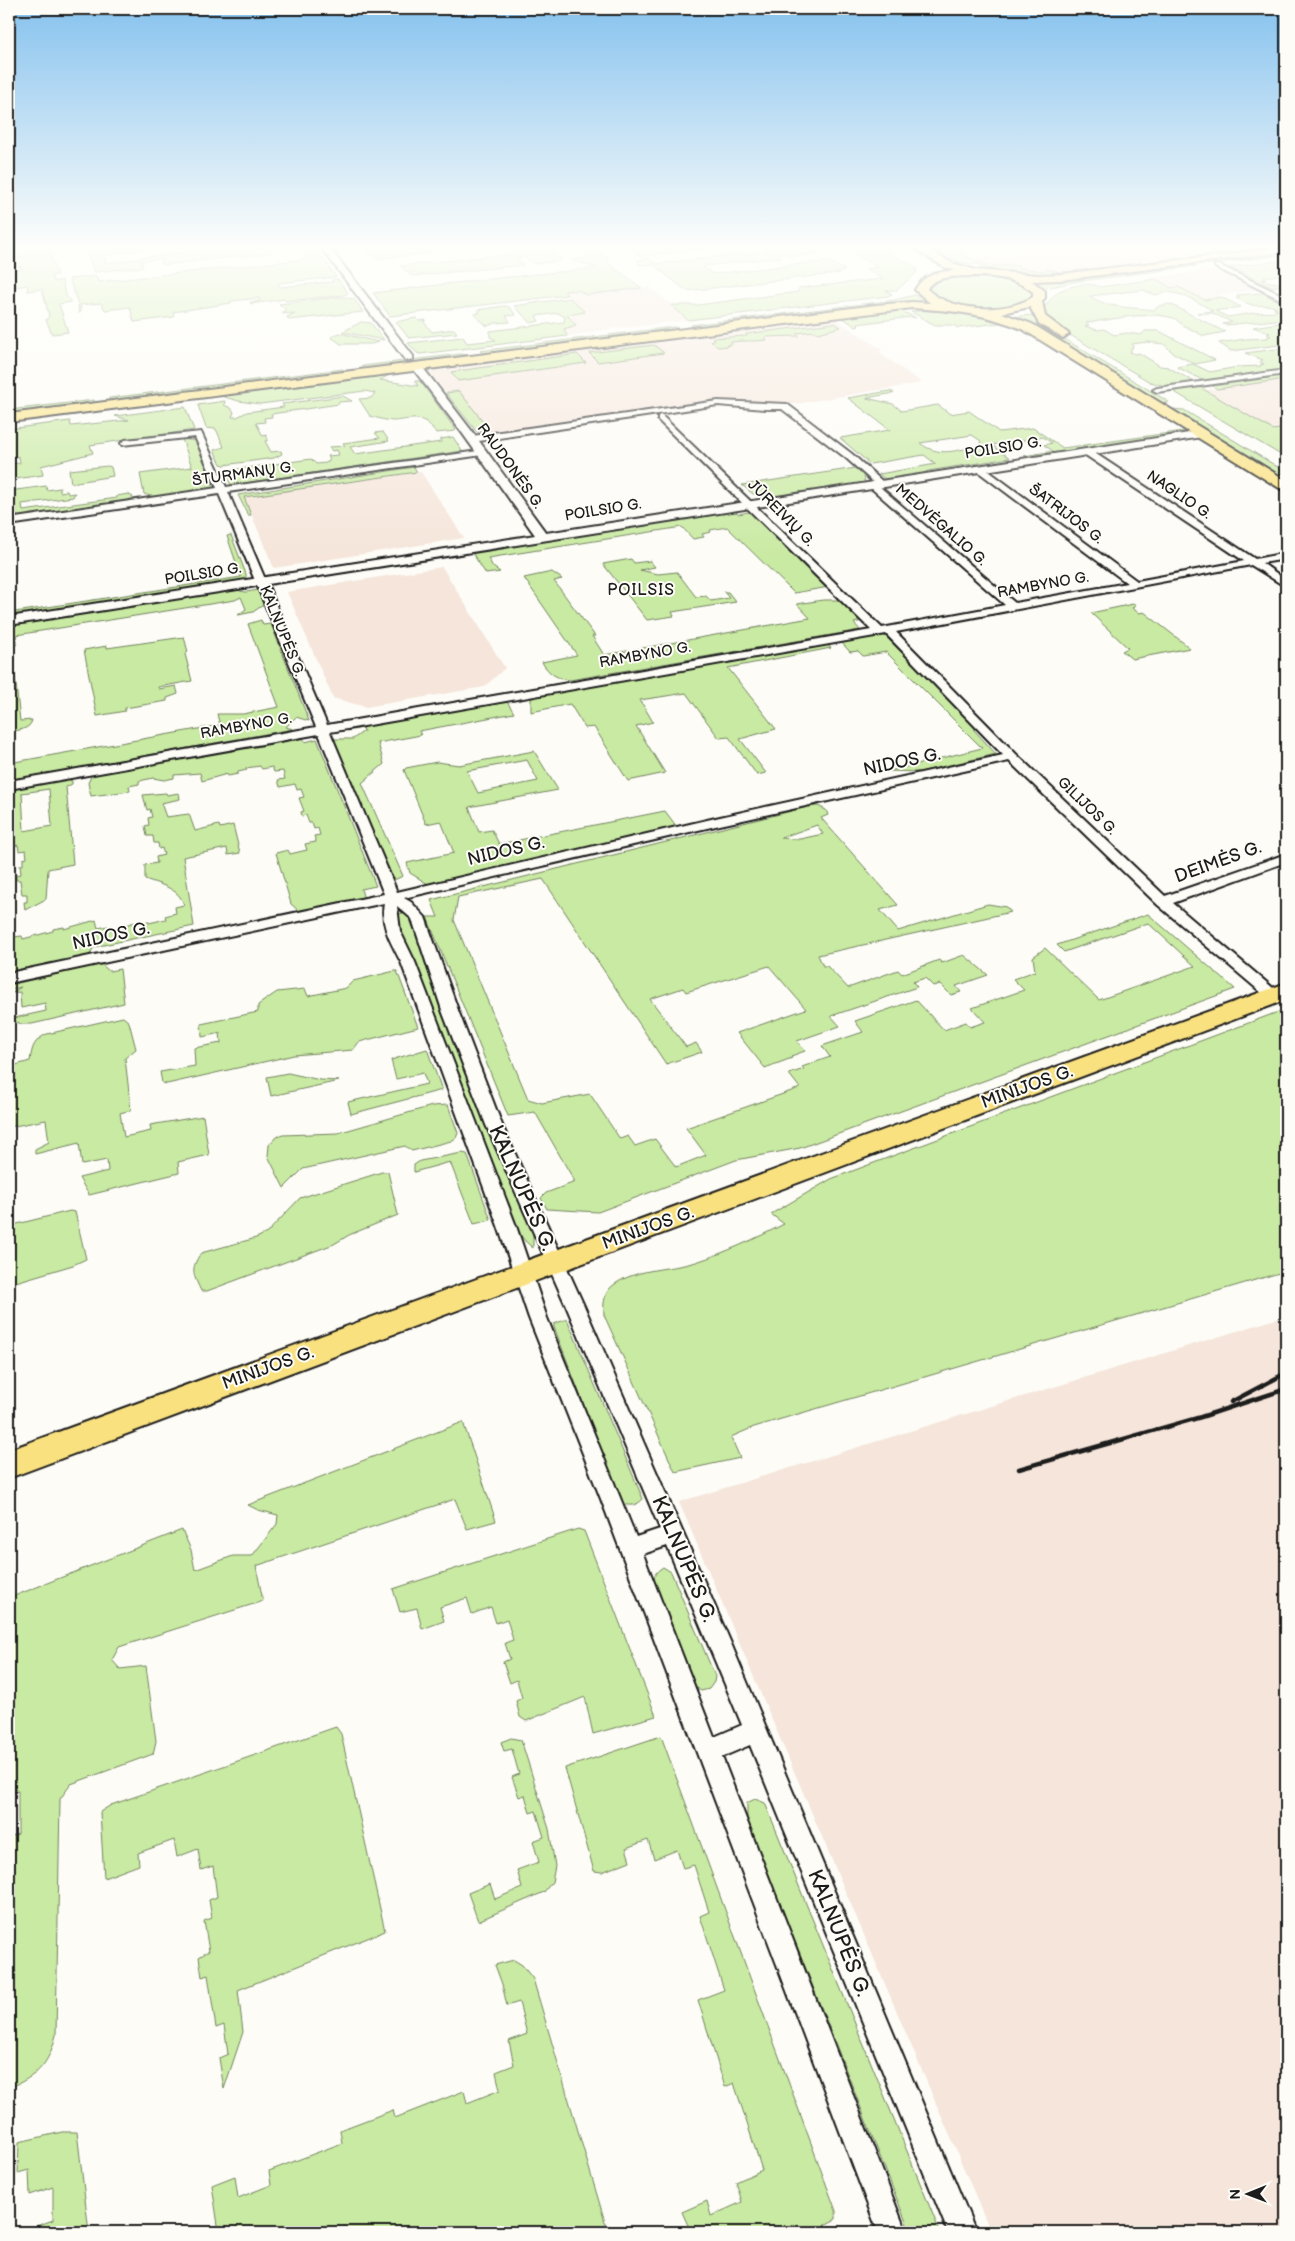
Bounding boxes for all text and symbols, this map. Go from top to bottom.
street label: RAUDONĖS G. [473,420,547,512]
street label: POILSIO G. [963,433,1043,463]
street label: ŠTURMANŲ G. [191,457,295,491]
street label: NAGLIO G. [1143,466,1215,524]
street label: JŪREIVIŲ G. [743,475,819,551]
street label: MEDVĖGALIO G. [891,480,991,570]
street label: ŠATRIJOS G. [1025,480,1107,548]
street label: POILSIO G. [563,495,643,525]
street label: POILSIO G. [163,559,243,589]
street label: RAMBYNO G. [996,568,1090,602]
district label: POILSIS [607,581,675,600]
street label: KALNUPĖS G. [255,583,309,679]
street label: RAMBYNO G. [598,638,692,672]
street label: RAMBYNO G. [199,709,293,743]
street label: NIDOS G. [862,744,942,780]
street label: GILIJOS G. [1053,773,1121,839]
street label: NIDOS G. [465,832,547,870]
street label: DEIMĖS G. [1172,836,1264,887]
street label: NIDOS G. [71,918,151,954]
street label: MINIJOS G. [978,1061,1076,1113]
street label: KALNUPĖS G. [483,1121,561,1255]
street label: MINIJOS G. [599,1202,697,1254]
street label: MINIJOS G. [219,1342,317,1394]
street label: KALNUPĖS G. [646,1492,722,1626]
street label: KALNUPĖS G. [802,1866,876,2000]
north arrow [1222,2168,1272,2218]
text: N [1227,2189,1244,2200]

